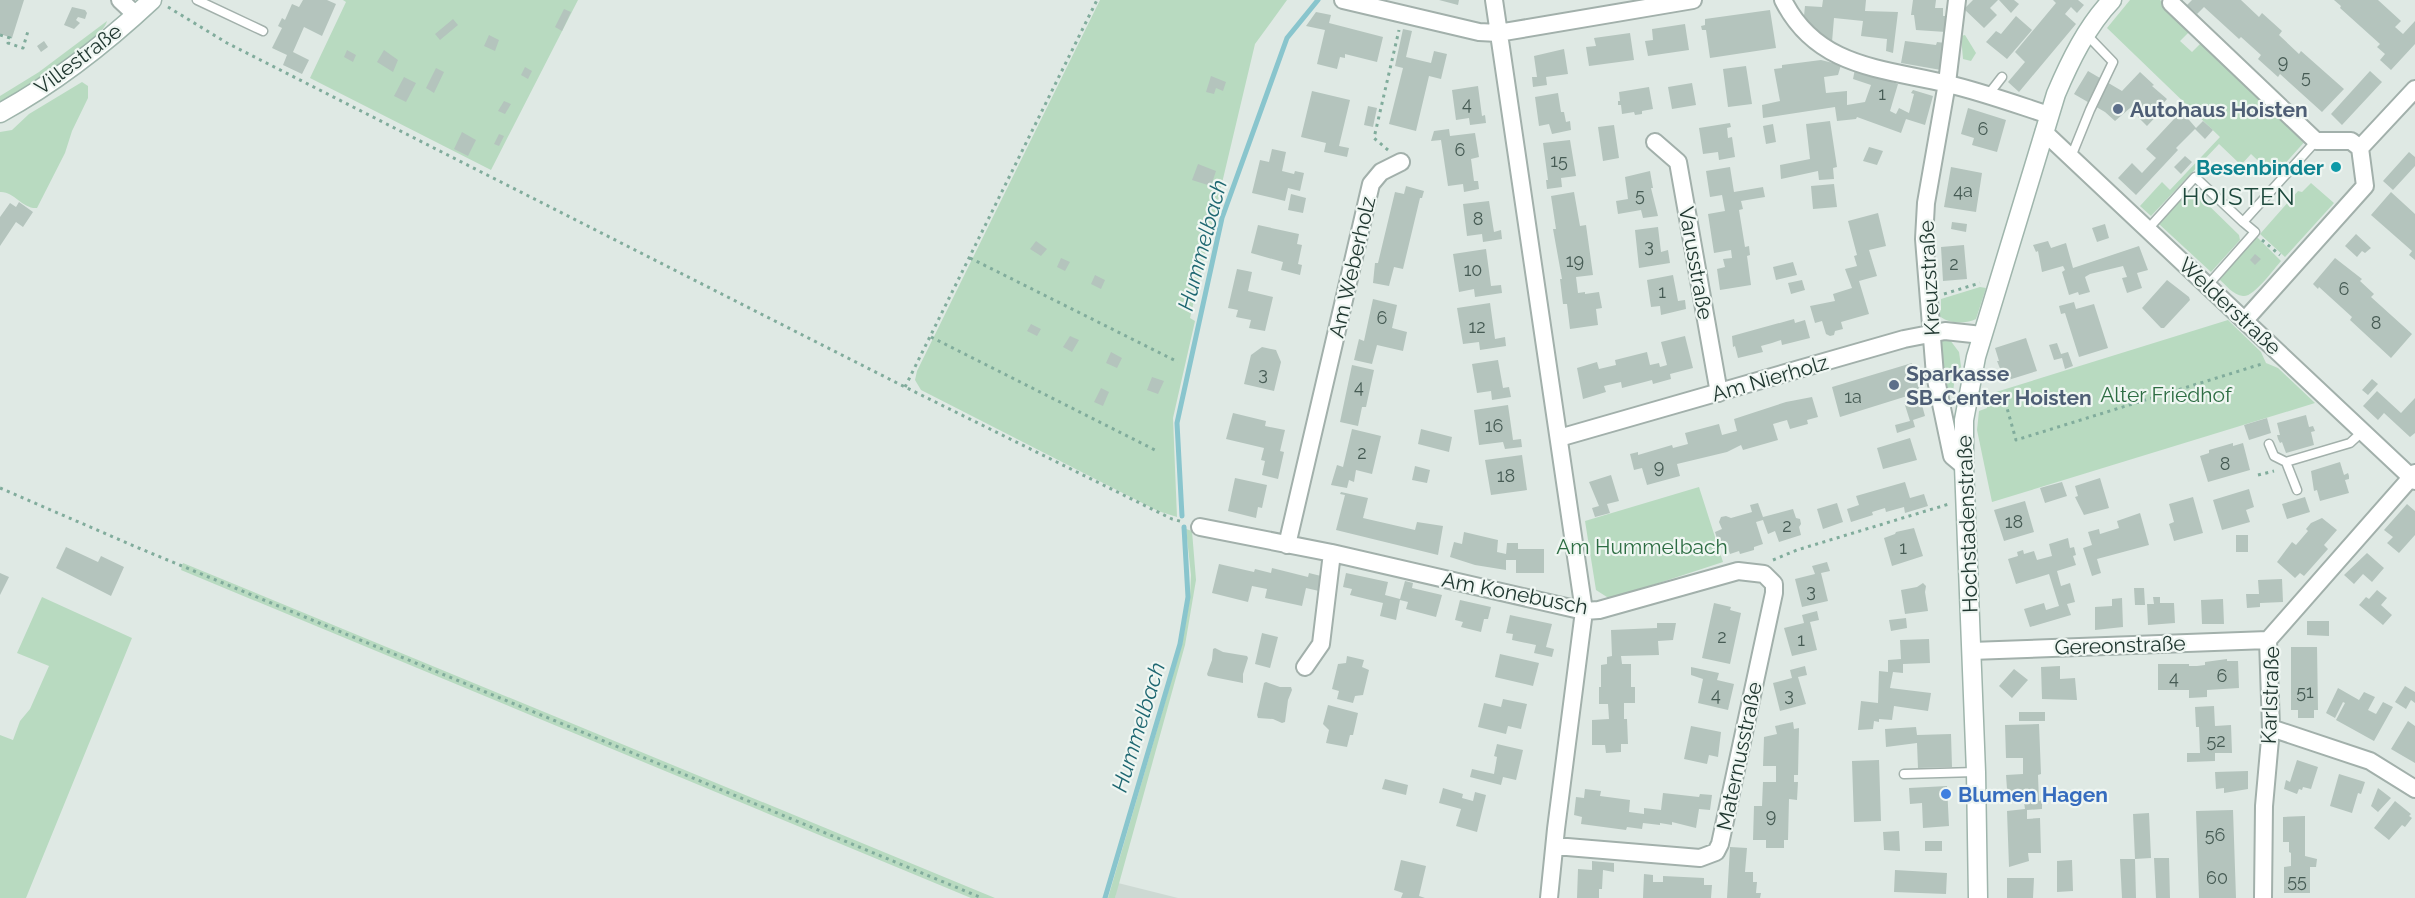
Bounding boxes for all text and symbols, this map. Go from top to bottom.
street label: Villestraße [30,18,126,100]
house number: 9 [2278,51,2288,72]
house number: 5 [2301,66,2311,87]
house number: 1 [1878,83,1886,104]
house number: 4 [1462,93,1472,114]
place label: Autohaus Hoisten [2130,97,2308,122]
marker: Autohaus Hoisten [2111,102,2125,116]
house number: 6 [1978,118,1989,139]
house number: 6 [1455,139,1466,160]
house number: 15 [1550,150,1568,171]
place label: Besenbinder [2196,155,2324,180]
marker: Besenbinder [2329,160,2343,174]
water label: Hummelbach [1172,177,1232,313]
house number: 4a [1953,180,1973,201]
district label: HOISTEN [2182,182,2296,211]
house number: 5 [1635,184,1645,205]
street label: Am Weberholz [1324,194,1380,340]
street label: Varusstraße [1674,204,1718,322]
house number: 8 [1473,208,1483,229]
street label: Kreuzstraße [1913,220,1945,336]
house number: 3 [1644,235,1654,256]
house number: 19 [1566,250,1584,271]
street label: Welderstraße [2173,252,2287,360]
house number: 2 [1949,253,1959,274]
house number: 10 [1464,259,1482,280]
house number: 6 [2339,278,2350,299]
house number: 1 [1658,281,1666,302]
house number: 6 [1377,307,1388,328]
house number: 8 [2371,312,2381,333]
house number: 12 [1468,316,1486,337]
street label: Am Nierholz [1709,349,1831,407]
place label: Sparkasse SB-Center Hoisten [1906,361,2092,410]
house number: 3 [1258,363,1268,384]
house number: 4 [1354,376,1364,397]
marker: Sparkasse SB-Center Hoisten [1887,378,1901,392]
park label: Alter Friedhof [2100,382,2233,407]
house number: 1a [1844,386,1862,407]
house number: 16 [1485,415,1503,436]
street label: Hochstadenstraße [1951,435,1983,613]
house number: 2 [1357,442,1367,463]
house number: 8 [2220,453,2230,474]
house number: 9 [1654,456,1664,477]
house number: 18 [1497,465,1515,486]
house number: 18 [2005,511,2023,532]
house number: 2 [1782,515,1792,536]
park label: Am Hummelbach [1556,534,1728,559]
house number: 1 [1899,537,1907,558]
street label: Am Konebusch [1440,567,1590,619]
house number: 3 [1806,580,1816,601]
house number: 2 [1717,626,1727,647]
house number: 1 [1797,629,1805,650]
street label: Gereonstraße [2054,630,2186,660]
street label: Karlstraße [2256,646,2284,744]
water label: Hummelbach [1106,659,1170,795]
house number: 6 [2217,665,2228,686]
house number: 4 [2169,667,2179,688]
street label: Maternusstraße [1711,680,1767,832]
house number: 51 [2296,681,2314,702]
house number: 4 [1711,684,1721,705]
house number: 3 [1784,684,1794,705]
house number: 52 [2206,730,2226,751]
place label: Blumen Hagen [1958,782,2108,807]
marker: Blumen Hagen [1939,787,1953,801]
house number: 9 [1766,805,1776,826]
house number: 56 [2205,824,2225,845]
house number: 60 [2206,867,2228,888]
house number: 55 [2287,870,2307,891]

